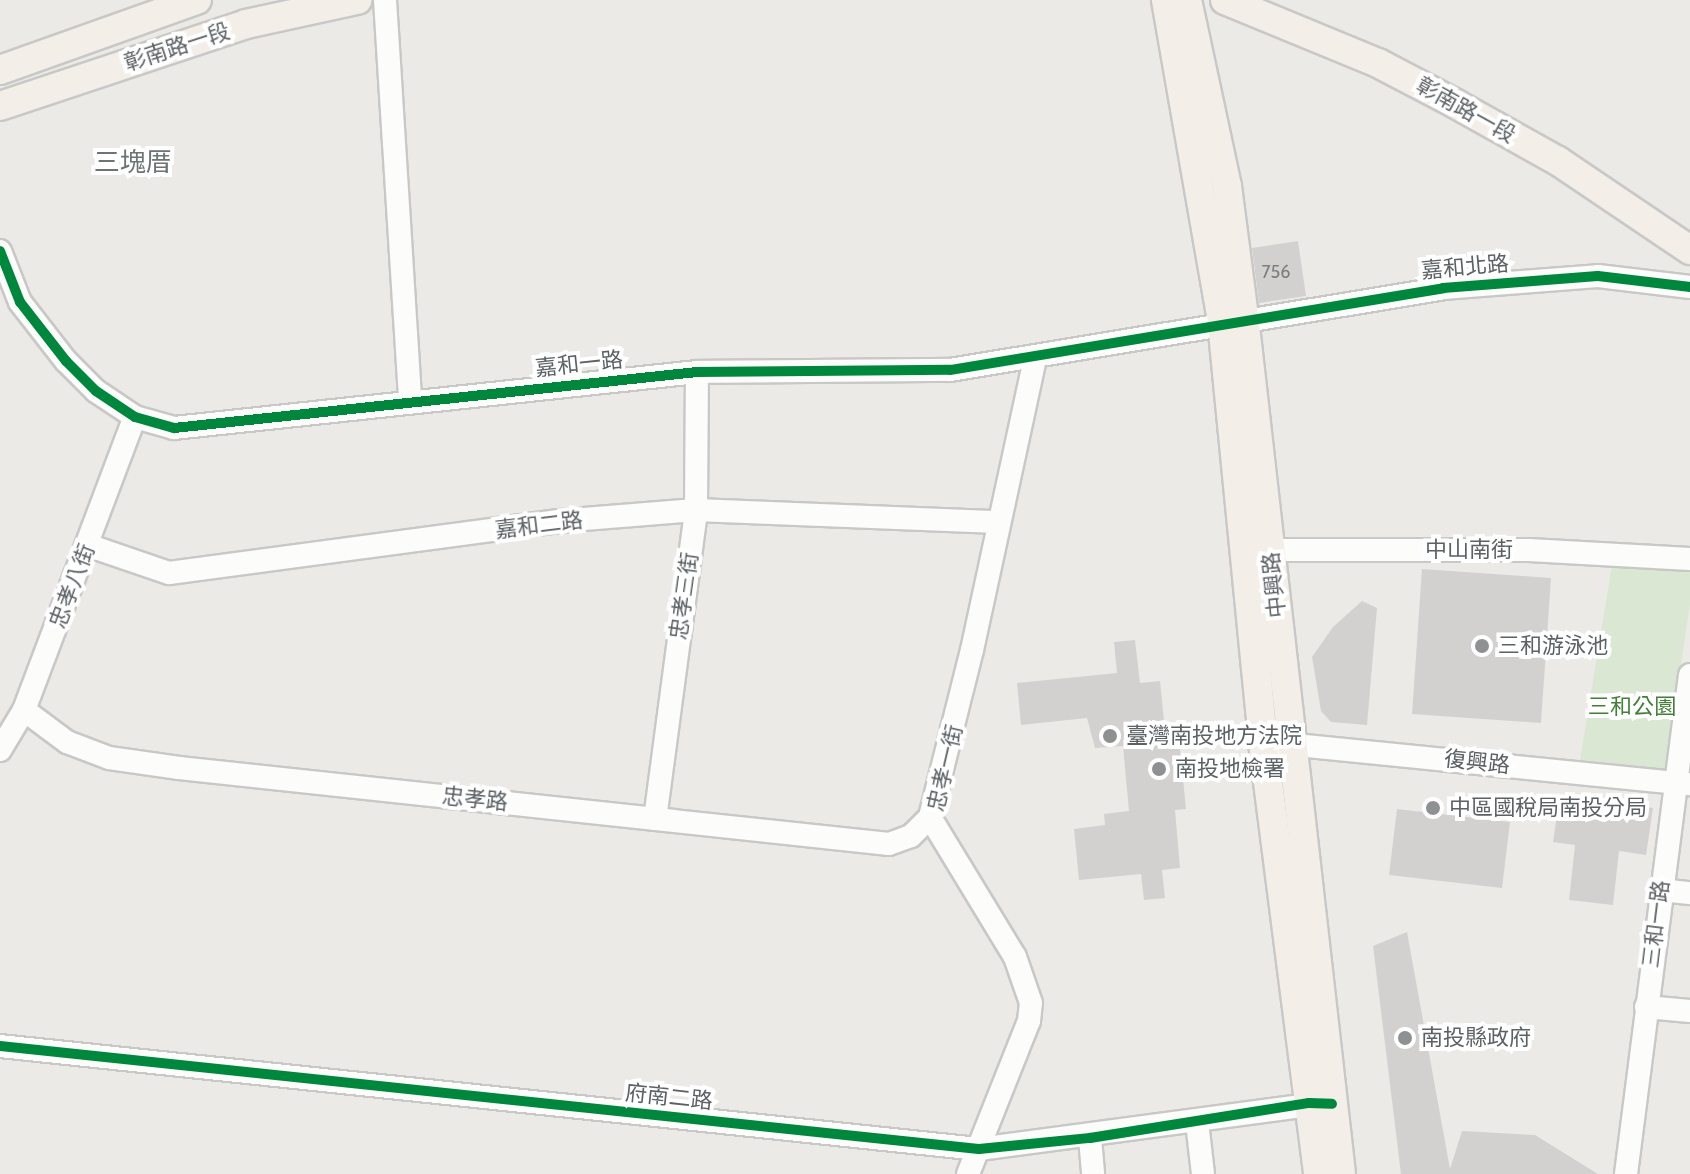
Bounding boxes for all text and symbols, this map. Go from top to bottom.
street label: 彰南路一段 [121,17,233,77]
street label: 彰南路一段 [1411,72,1521,148]
district label: 三塊厝 [94,147,172,179]
street label: 嘉和北路 [1420,250,1510,284]
house number: 756 [1261,261,1291,283]
street label: 嘉和一路 [534,346,624,382]
street label: 嘉和二路 [494,507,584,543]
street label: 中山南街 [1425,537,1513,563]
street label: 忠孝八街 [44,540,100,632]
street label: 忠孝三街 [665,551,703,641]
street label: 中興路 [1257,551,1291,619]
place label: 三和游泳池 [1498,633,1608,659]
marker: 三和游泳池 [1473,637,1491,655]
park label: 三和公園 [1588,694,1676,720]
street label: 忠孝一街 [922,722,968,814]
place label: 臺灣南投地方法院 [1126,723,1302,749]
marker: 臺灣南投地方法院 [1101,727,1119,745]
street label: 復興路 [1443,745,1511,779]
place label: 南投地檢署 [1175,756,1285,782]
marker: 南投地檢署 [1150,760,1168,778]
street label: 忠孝路 [441,782,509,816]
place label: 中區國稅局南投分局 [1449,795,1647,821]
marker: 中區國稅局南投分局 [1424,799,1442,817]
street label: 三和一路 [1638,879,1674,969]
place label: 南投縣政府 [1421,1025,1531,1051]
marker: 南投縣政府 [1396,1029,1414,1047]
street label: 府南二路 [624,1079,714,1115]

